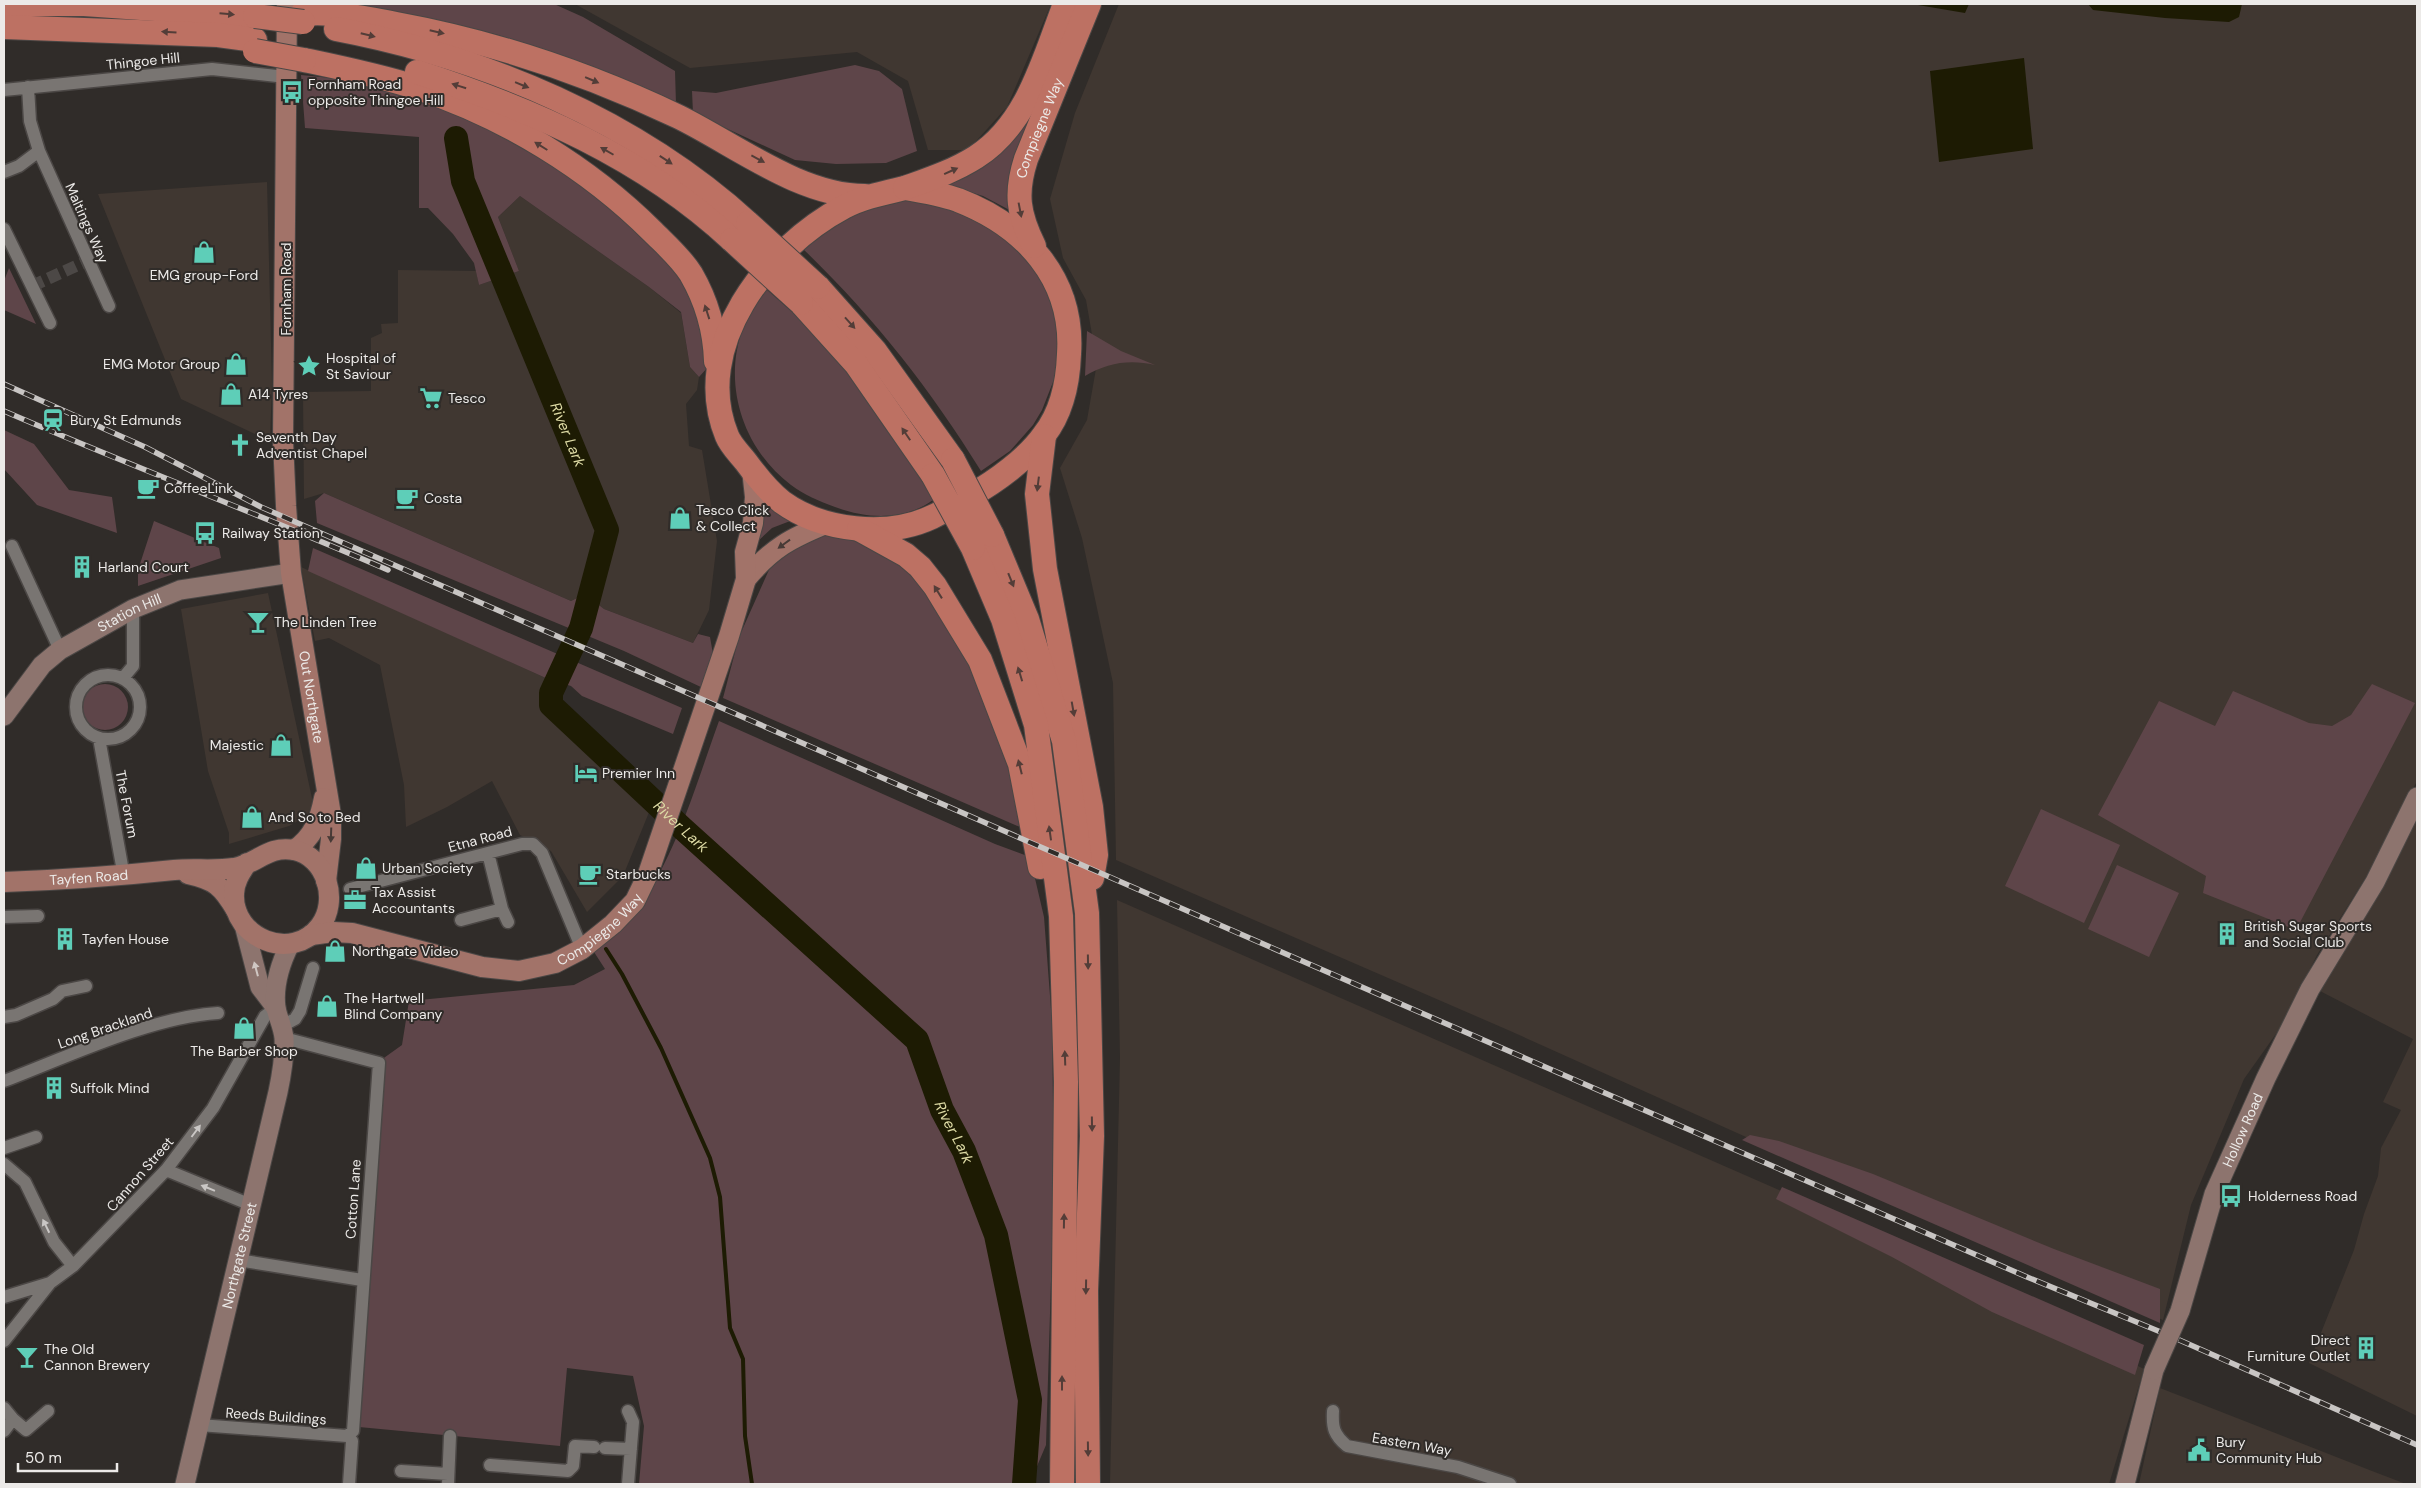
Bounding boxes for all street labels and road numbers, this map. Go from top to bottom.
street label: Thingoe Hill [105,48,181,74]
street label: Compiegne Way [1012,75,1067,180]
street label: Maltings Way [61,180,113,266]
street label: Fornham Road [277,242,295,336]
street label: Station Hill [94,589,164,636]
street label: Out Northgate [295,650,328,745]
street label: The Forum [112,769,142,839]
street label: Etna Road [446,822,514,856]
street label: Tayfen Road [49,865,129,889]
street label: Compiegne Way [554,890,646,970]
street label: Long Brackland [55,1003,155,1053]
street label: Hollow Road [2218,1090,2267,1170]
street label: Cannon Street [103,1133,177,1215]
street label: Cotton Lane [341,1158,365,1239]
street label: Northgate Street [218,1200,261,1310]
street label: Reeds Buildings [225,1403,327,1429]
street label: Eastern Way [1371,1428,1453,1460]

